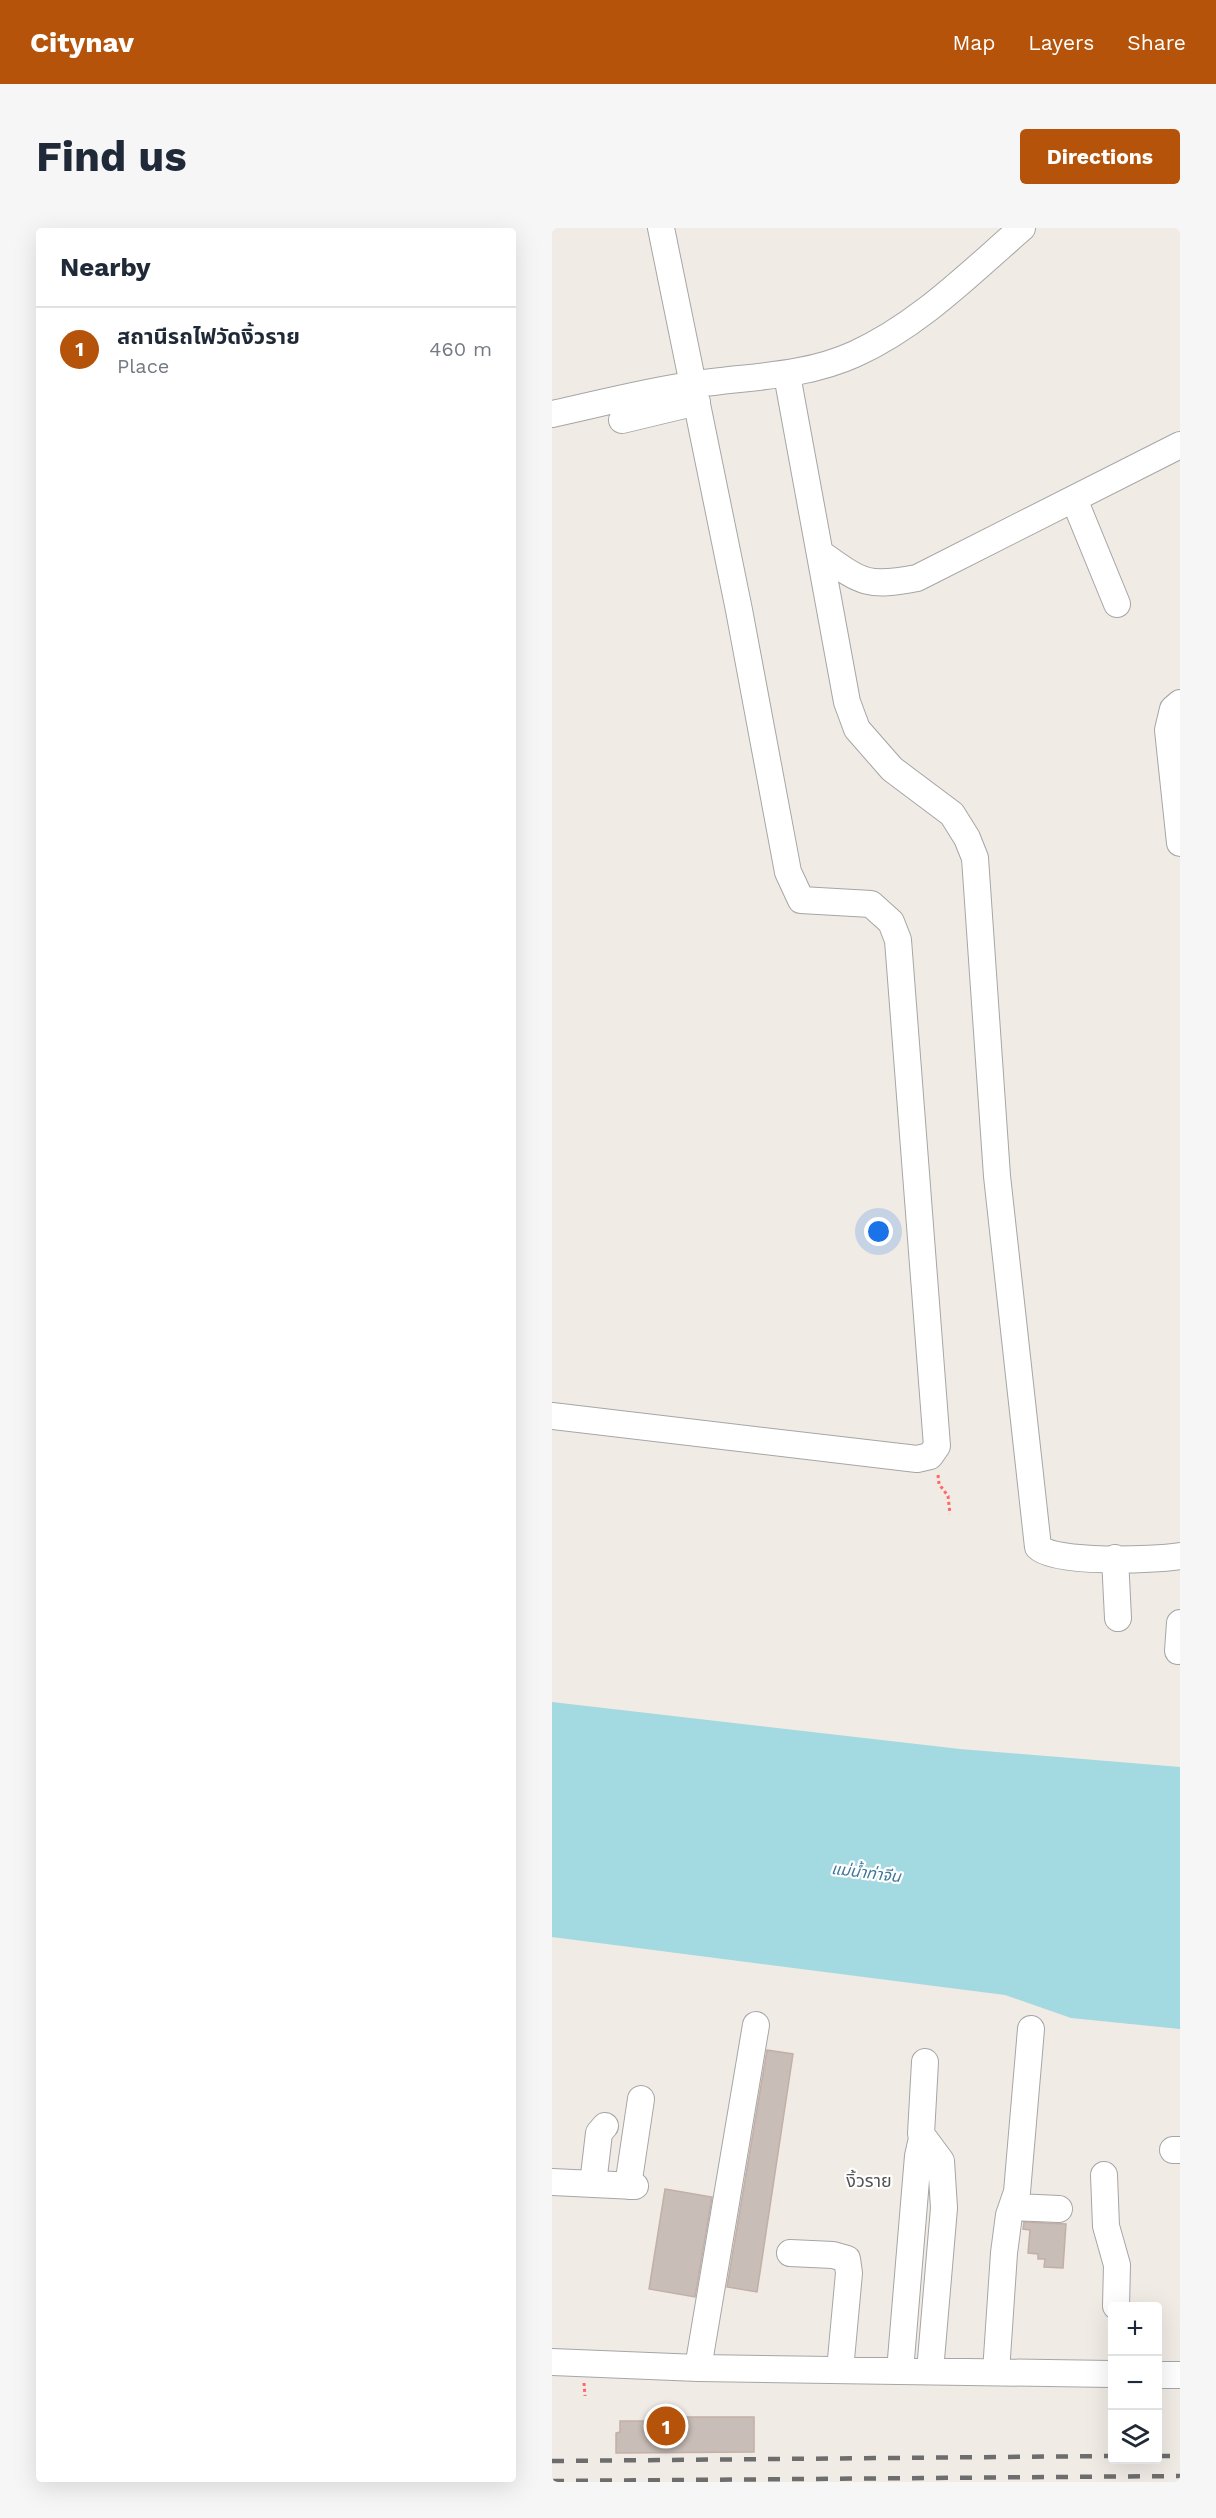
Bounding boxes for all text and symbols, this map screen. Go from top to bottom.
text: Citynav [30,26,134,59]
text: Map [952,30,995,55]
text: Layers [1028,30,1094,55]
text: Share [1127,30,1186,55]
button: Directions [1020,129,1180,184]
text: Find us [36,132,187,181]
text: Nearby [60,252,151,282]
text: สถานีรถไฟวัดงิ้วราย [117,324,300,349]
text: 1 [75,337,84,361]
text: 460 m [429,337,492,361]
text: Place [117,354,169,378]
your location [864,1217,893,1246]
water label: แม่น้ำท่าจีน [830,1857,903,1886]
district label: งิ้วราย [846,2169,892,2191]
map controls [1108,2302,1162,2464]
button: + [1108,2302,1162,2356]
button: − [1108,2356,1162,2410]
pin: 1 [646,2404,686,2448]
button: layers [1108,2410,1162,2464]

